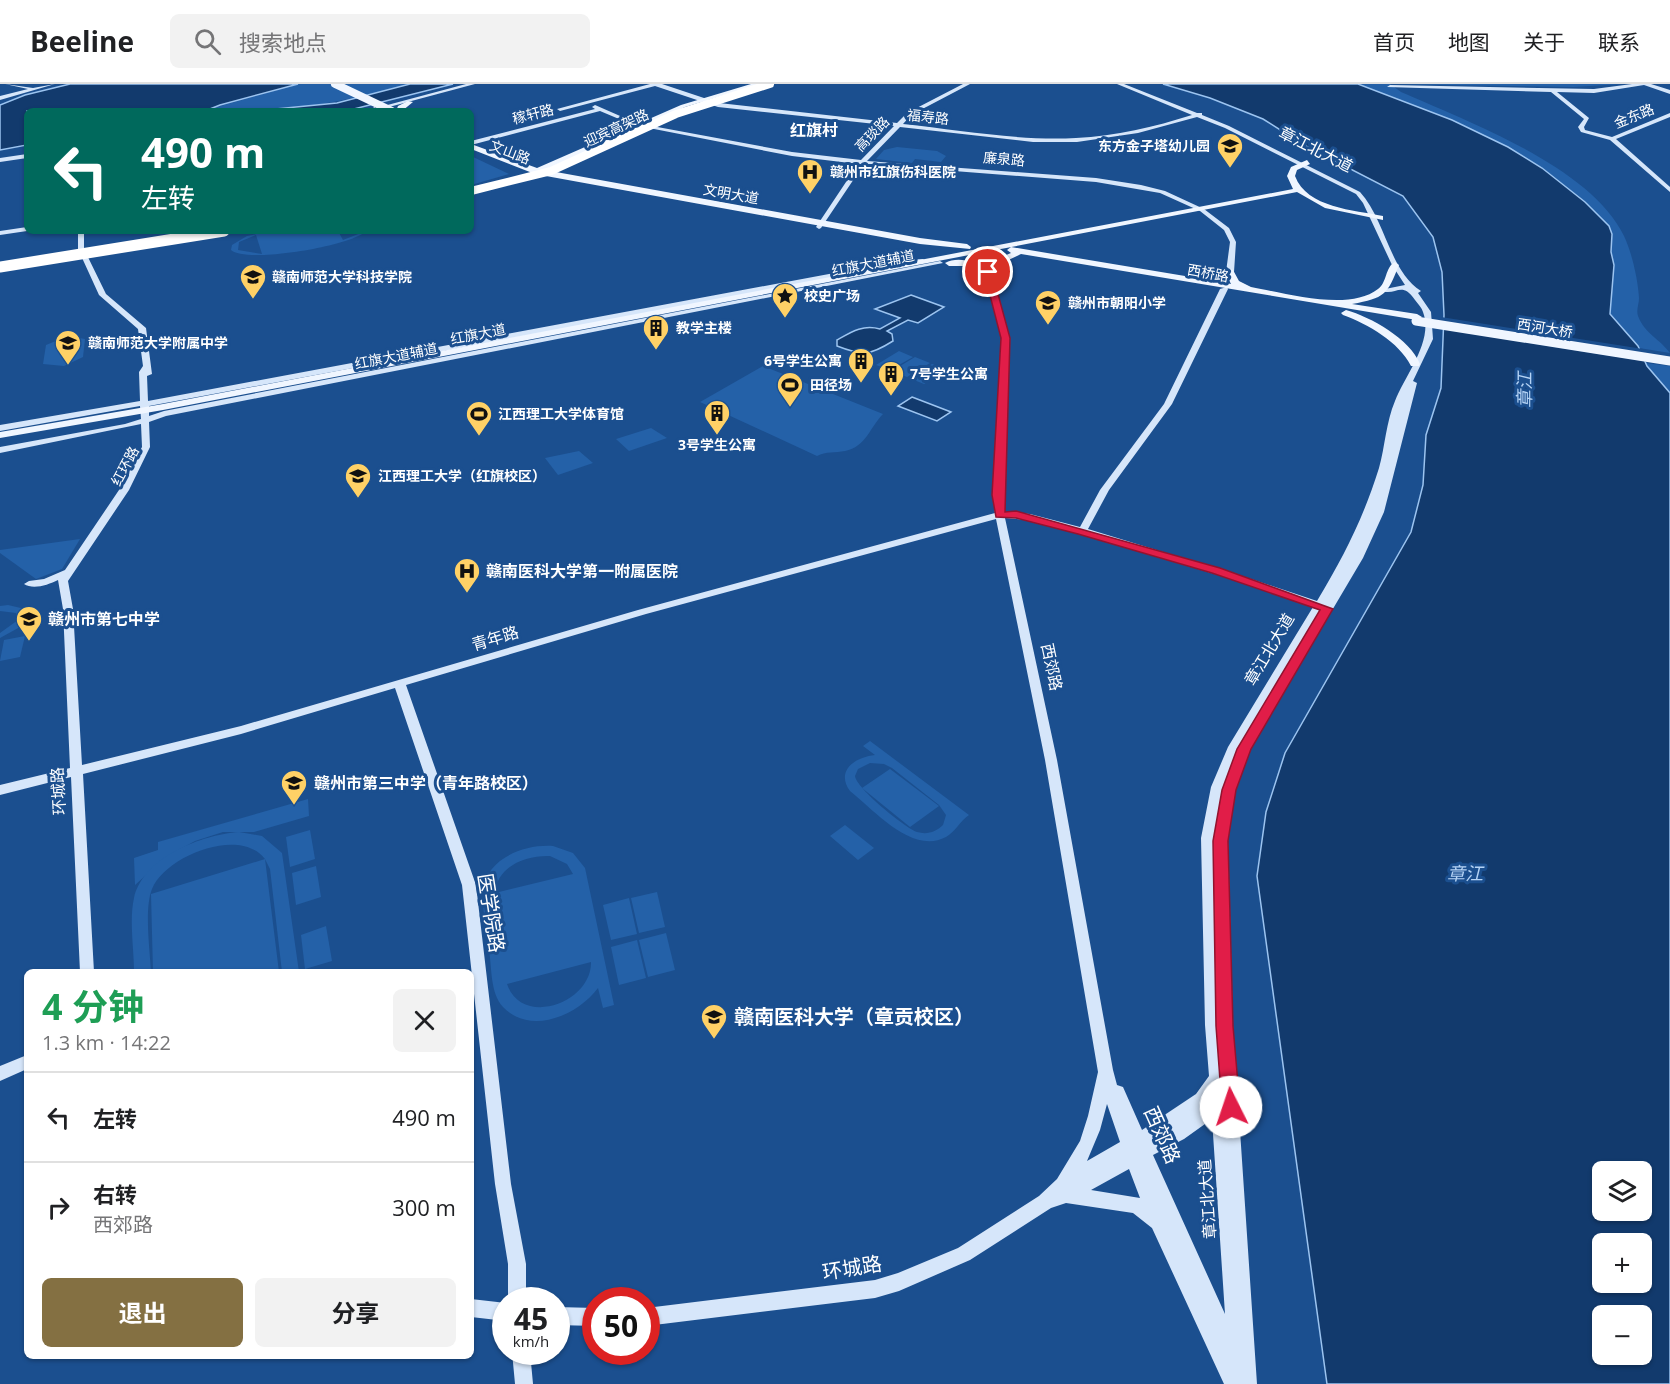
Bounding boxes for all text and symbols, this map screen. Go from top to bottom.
search box [170,14,590,68]
text: Beeline [30,22,134,60]
icon: search [191,25,224,58]
text: 搜索地点 [239,27,327,57]
text: 首页 [1373,28,1415,56]
text: 地图 [1448,28,1490,56]
text: 关于 [1523,28,1565,56]
text: 联系 [1598,28,1640,56]
street label: 稼轩路 [510,99,556,128]
street label: 金东路 [1611,99,1657,132]
street label: 迎宾高架路 [580,104,652,151]
street label: 福寿路 [906,105,950,128]
street label: 高琰路 [850,112,893,155]
district label: 红旗村 [790,119,838,141]
street label: 章江北大道 [1275,121,1357,177]
text: 490 m [141,123,265,180]
school or university icon: 东方金子塔幼儿园 [1215,131,1245,169]
icon: left [42,132,120,210]
street label: 文山路 [487,135,533,168]
place label: 东方金子塔幼儿园 [1098,136,1210,155]
street label: 廉泉路 [982,147,1026,170]
hospital icon: 赣州市红旗伤科医院 [795,157,825,195]
place label: 赣州市红旗伤科医院 [830,162,956,181]
text: 左转 [141,179,195,216]
street label: 文明大道 [702,179,760,208]
street label: 红旗大道辅道 [830,245,916,280]
pin [962,246,1013,297]
icon: arrive [971,255,1004,288]
street label: 西桥路 [1186,260,1230,286]
school or university icon: 赣南师范大学科技学院 [238,262,268,300]
place label: 赣南师范大学科技学院 [272,267,412,286]
place icon: 校史广场 [770,281,800,319]
place label: 校史广场 [804,286,860,305]
school or university icon: 赣州市朝阳小学 [1033,288,1063,326]
place label: 赣州市朝阳小学 [1068,293,1166,312]
building icon: 教学主楼 [641,313,671,351]
street label: 西河大桥 [1516,314,1574,341]
place label: 教学主楼 [676,318,732,337]
street label: 红旗大道 [449,319,507,348]
school or university icon: 赣南师范大学附属中学 [53,328,83,366]
place label: 赣南师范大学附属中学 [88,333,228,352]
street label: 红旗大道辅道 [353,338,439,373]
building icon: 6号学生公寓 [846,346,876,384]
place label: 6号学生公寓 [764,351,842,370]
building icon: 7号学生公寓 [876,359,906,397]
place label: 7号学生公寓 [910,364,988,383]
sports icon: 田径场 [775,370,805,408]
water label: 章江 [1512,370,1536,408]
place label: 田径场 [810,375,852,394]
building icon: 3号学生公寓 [702,398,732,436]
sports icon: 江西理工大学体育馆 [464,399,494,437]
place label: 江西理工大学体育馆 [498,404,624,423]
place label: 3号学生公寓 [678,435,756,454]
street label: 红环路 [106,443,143,489]
school or university icon: 江西理工大学（红旗校区） [343,461,373,499]
place label: 江西理工大学（红旗校区） [378,466,546,485]
hospital icon: 赣南医科大学第一附属医院 [452,556,482,594]
place label: 赣南医科大学第一附属医院 [486,560,678,582]
school or university icon: 赣州市第七中学 [14,604,44,642]
place label: 赣州市第七中学 [48,608,160,630]
street label: 章江北大道 [1239,609,1299,689]
street label: 青年路 [469,620,521,656]
street label: 西郊路 [1036,641,1068,693]
street label: 环城路 [46,766,70,816]
school or university icon: 赣州市第三中学（青年路校区） [279,768,309,806]
place label: 赣州市第三中学（青年路校区） [314,772,538,794]
water label: 章江 [1447,861,1485,885]
street label: 医学院路 [472,871,511,955]
text: 4 分钟 [42,982,144,1031]
button: close [393,989,456,1052]
school or university icon: 赣南医科大学（章贡校区） [699,1002,729,1040]
place label: 赣南医科大学（章贡校区） [734,1003,974,1030]
text: 1.3 km · 14:22 [42,1029,171,1056]
position arrow [1199,1075,1263,1139]
icon: left [42,1101,75,1134]
text: 490 m [392,1102,456,1132]
street label: 西郊路 [1138,1102,1187,1168]
text: 左转 [93,1103,137,1133]
street label: 章江北大道 [1193,1158,1221,1240]
map controls [1592,1161,1652,1365]
button: layers [1592,1161,1652,1221]
text: 右转 [93,1179,137,1209]
icon: right [42,1191,75,1224]
text: 300 m [392,1192,456,1222]
text: 西郊路 [93,1211,153,1238]
button: + [1592,1233,1652,1293]
street label: 环城路 [820,1249,884,1286]
button: 退出 [42,1278,243,1347]
button: 分享 [255,1278,456,1347]
speed limit sign: 50 [582,1287,660,1365]
text: 45 [514,1298,548,1339]
button: − [1592,1305,1652,1365]
text: km/h [513,1331,549,1351]

